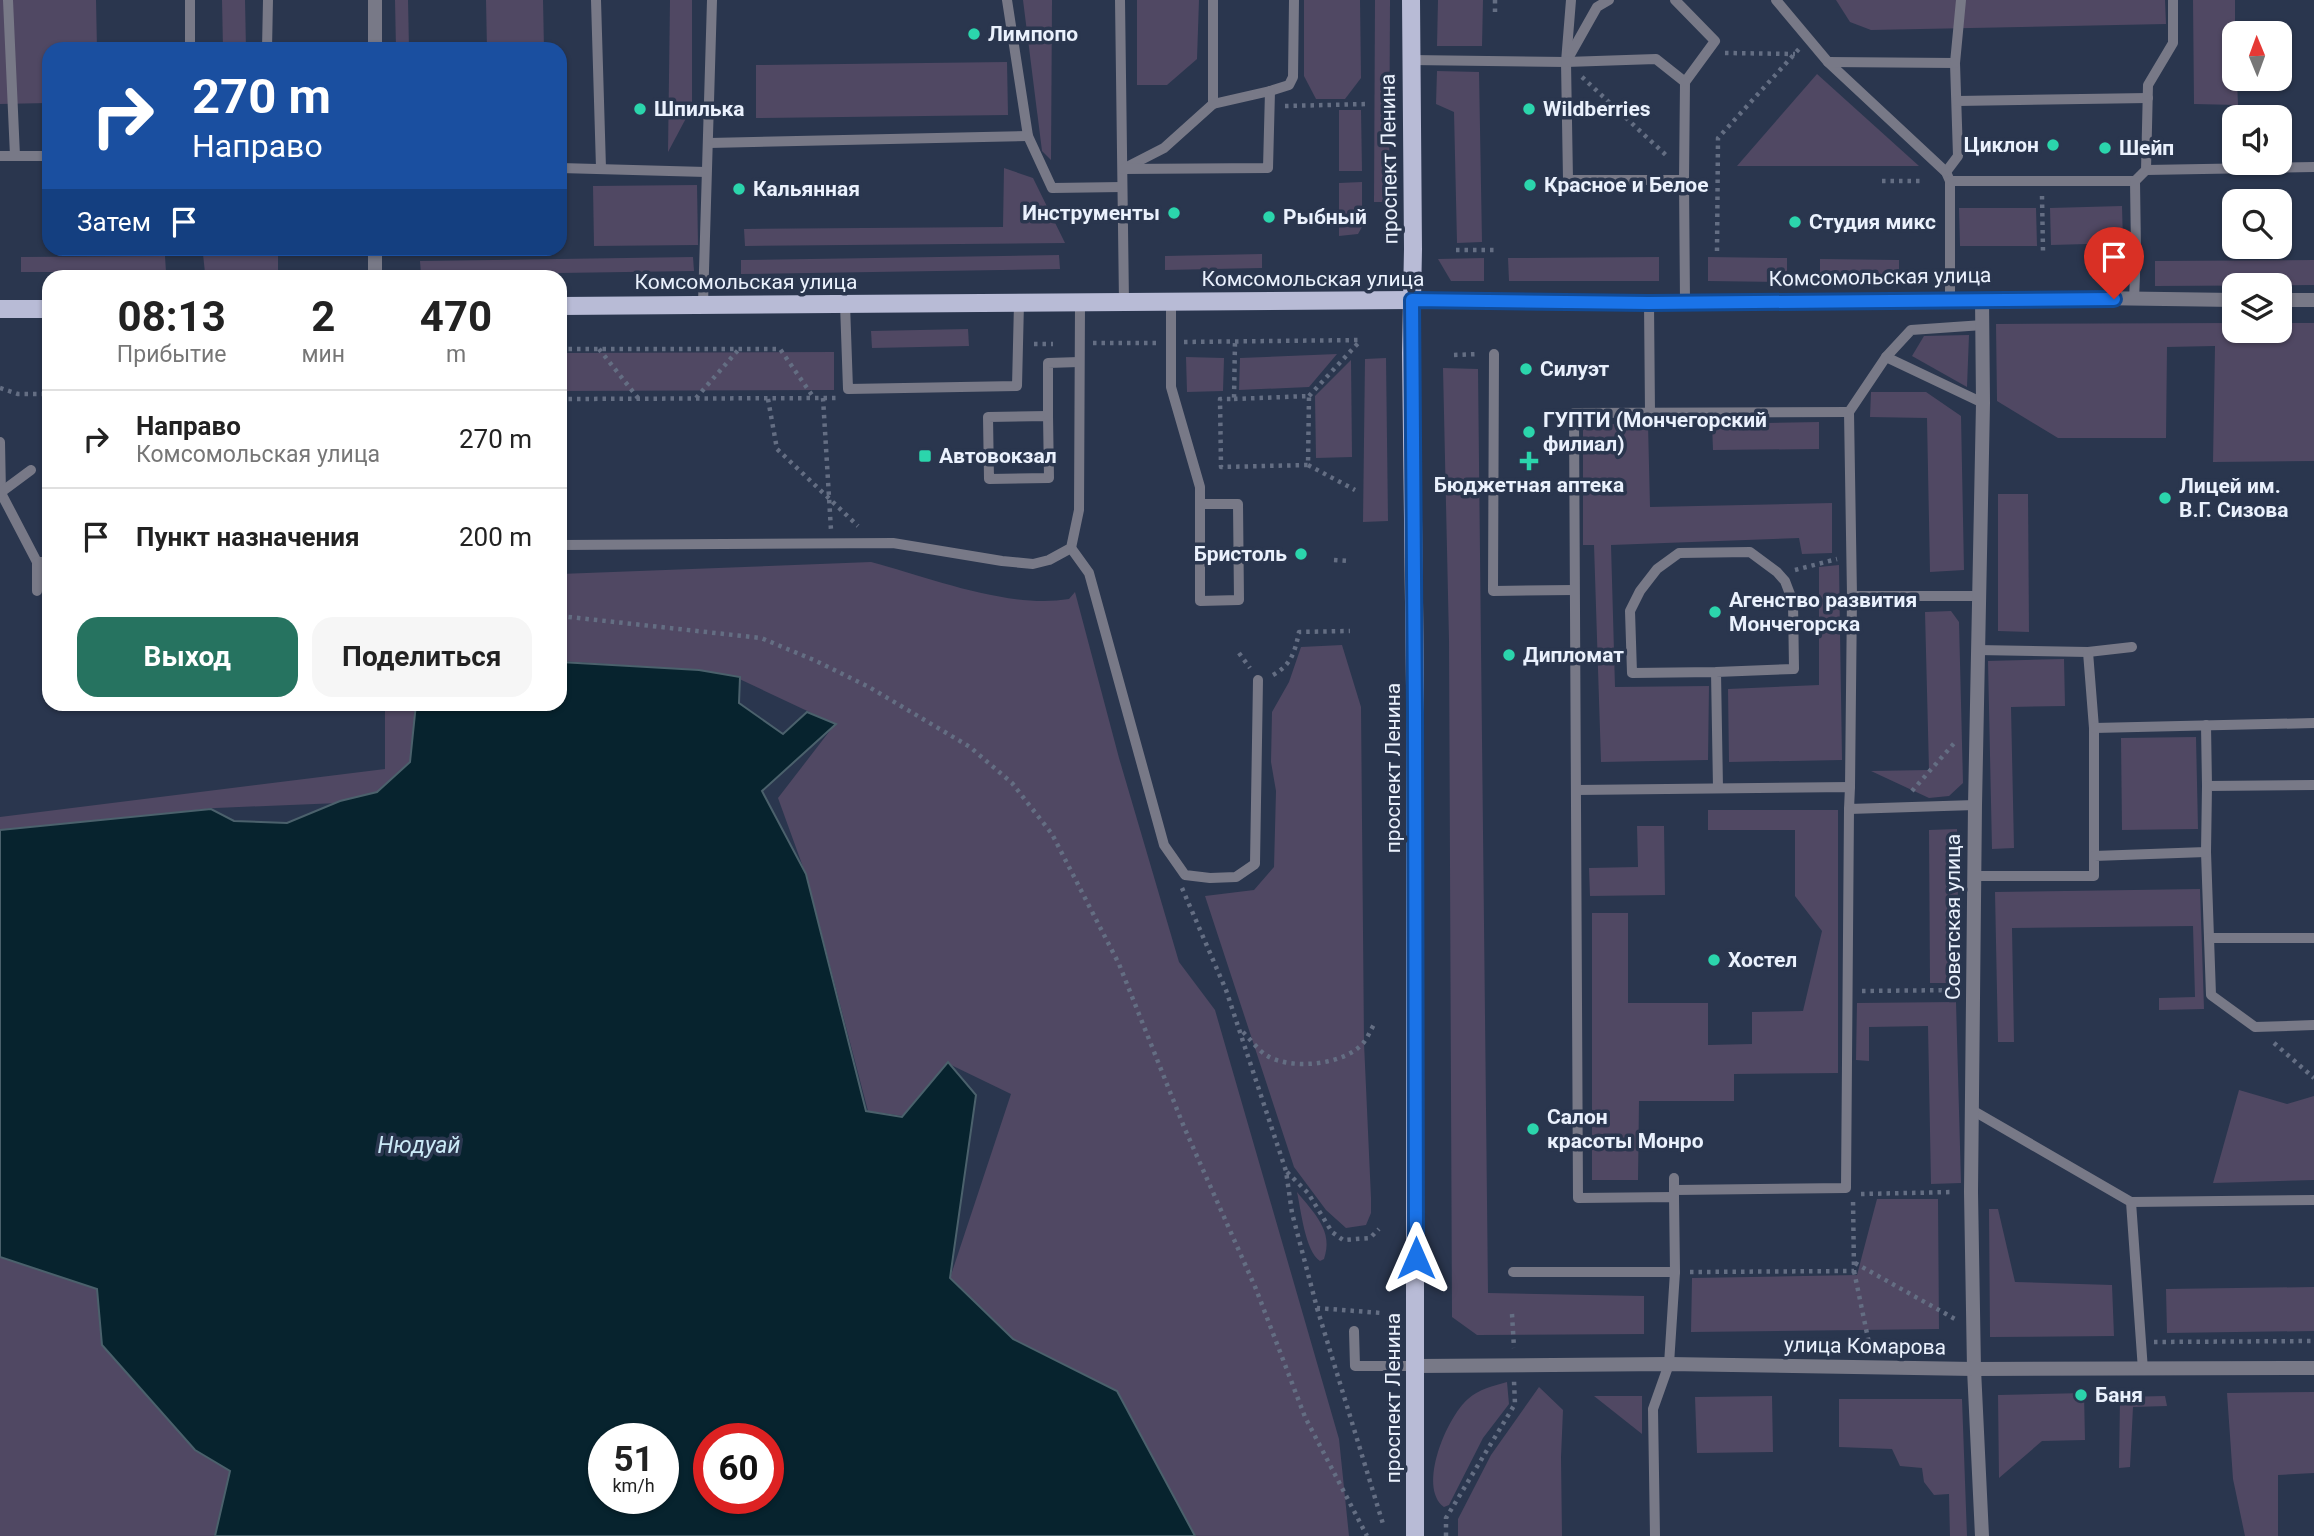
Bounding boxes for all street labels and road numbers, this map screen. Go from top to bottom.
street label: проспект Ленина [1376,74,1402,244]
street label: Комсомольская улица [1768,263,1992,291]
street label: Комсомольская улица [1202,267,1424,291]
street label: Комсомольская улица [635,270,857,294]
street label: проспект Ленина [1381,683,1405,853]
street label: Советская улица [1941,834,1965,1000]
street label: проспект Ленина [1381,1313,1405,1483]
street label: улица Комарова [1784,1333,1946,1359]

